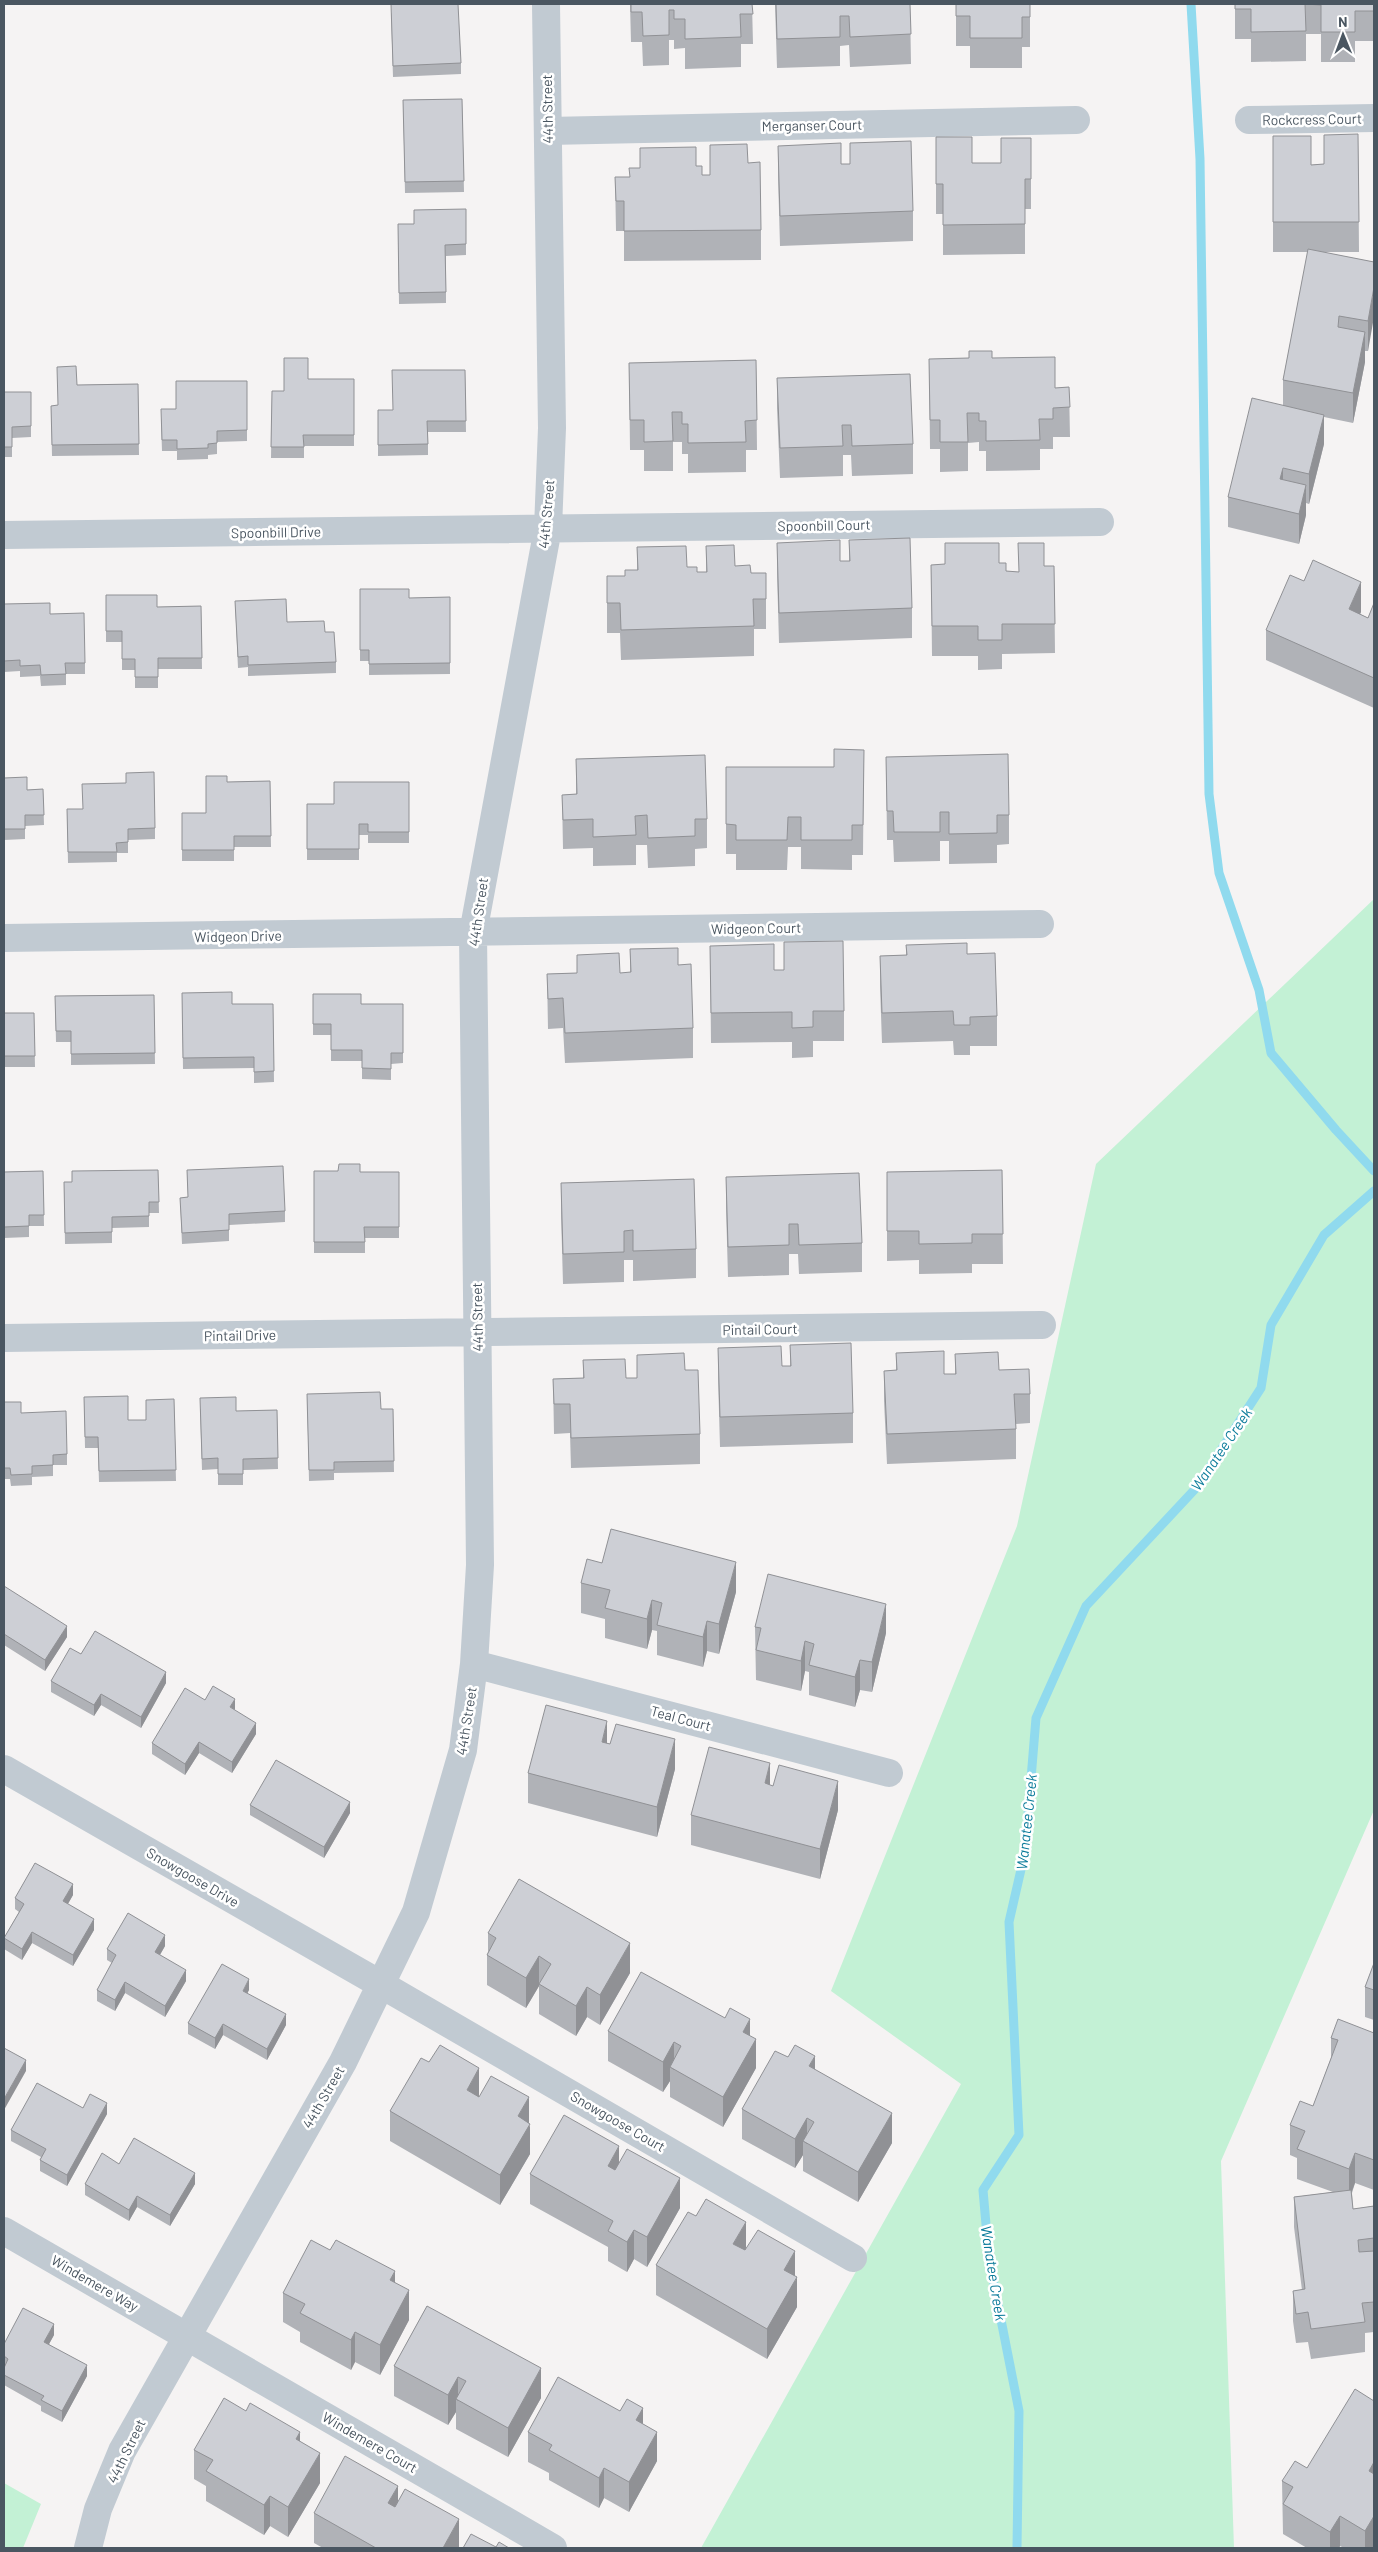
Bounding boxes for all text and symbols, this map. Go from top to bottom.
north arrow [1318,10,1368,60]
text: N [1338,13,1348,30]
street label: 44th Street [538,74,556,144]
street label: Rockcress Court [1262,110,1362,128]
street label: Merganser Court [762,116,862,134]
street label: 44th Street [535,479,557,549]
street label: Spoonbill Court [777,516,871,534]
street label: Spoonbill Drive [231,523,321,541]
street label: 44th Street [465,877,491,947]
street label: Widgeon Court [711,919,801,937]
street label: Widgeon Drive [194,927,282,945]
street label: 44th Street [468,1282,486,1352]
street label: Pintail Court [722,1320,798,1338]
street label: Pintail Drive [204,1326,276,1344]
water label: Wanatee Creek [1187,1404,1256,1494]
street label: 44th Street [452,1686,480,1756]
street label: Teal Court [649,1702,713,1734]
water label: Wanatee Creek [1012,1773,1040,1871]
street label: Snowgoose Drive [144,1844,242,1910]
street label: 44th Street [298,2063,348,2131]
street label: Snowgoose Court [568,2087,668,2155]
water label: Wanatee Creek [978,2224,1011,2323]
street label: Windemere Way [48,2251,142,2315]
street label: Windemere Court [320,2408,420,2476]
street label: 44th Street [103,2416,149,2486]

